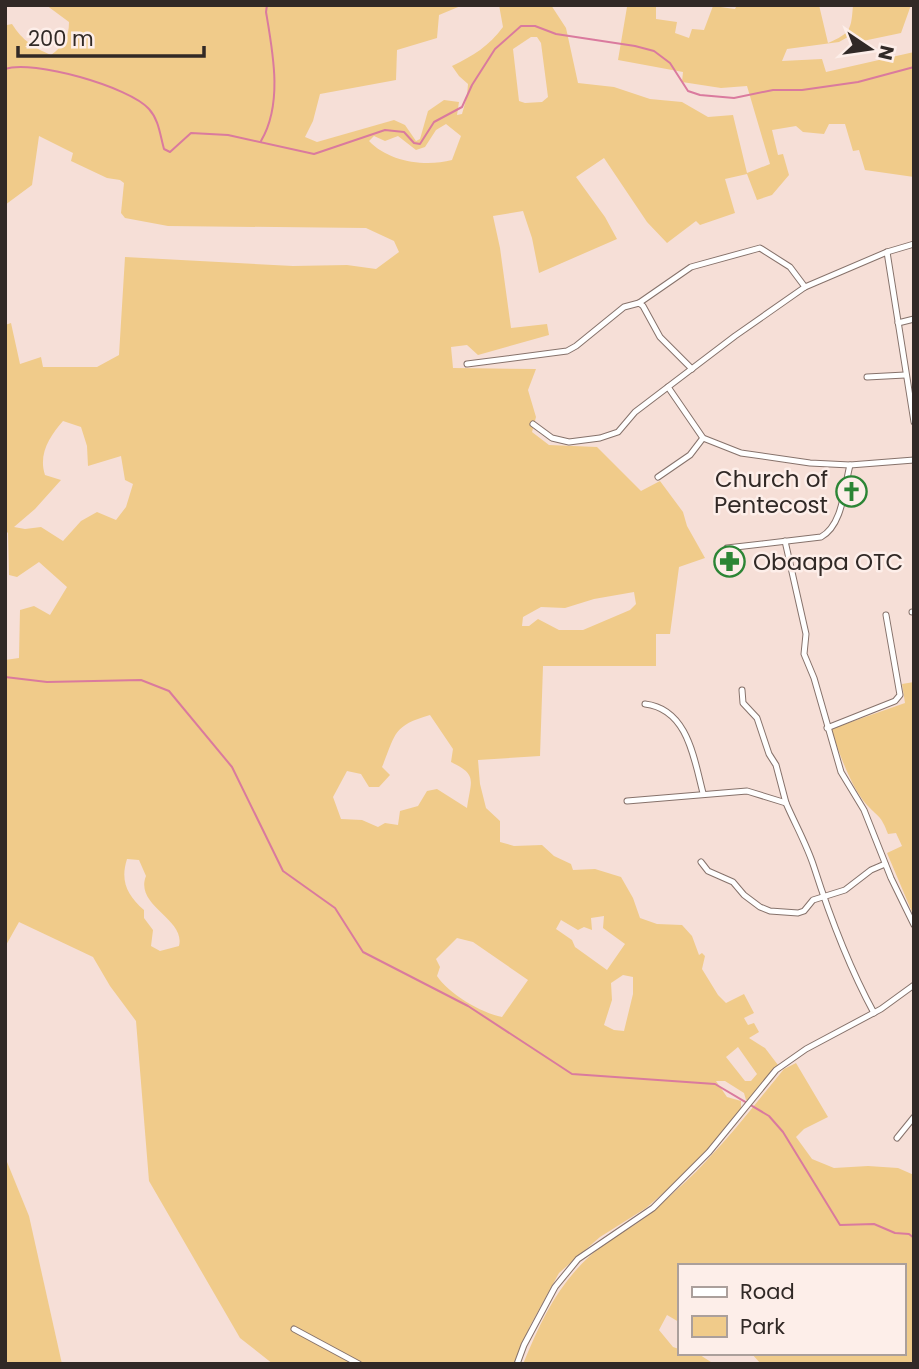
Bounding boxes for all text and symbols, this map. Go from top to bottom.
scale bar [18,14,203,58]
north arrow [835,14,905,84]
text: 200 m [28,24,94,53]
text: N [871,43,901,63]
place label: Church of Pentecost [714,463,828,521]
church icon: Church of Pentecost [834,475,868,509]
pharmacy icon: Obaapa OTC [713,545,747,579]
place label: Obaapa OTC [753,546,903,578]
legend [678,1264,905,1355]
text: Road [740,1277,795,1306]
text: Park [740,1312,785,1341]

